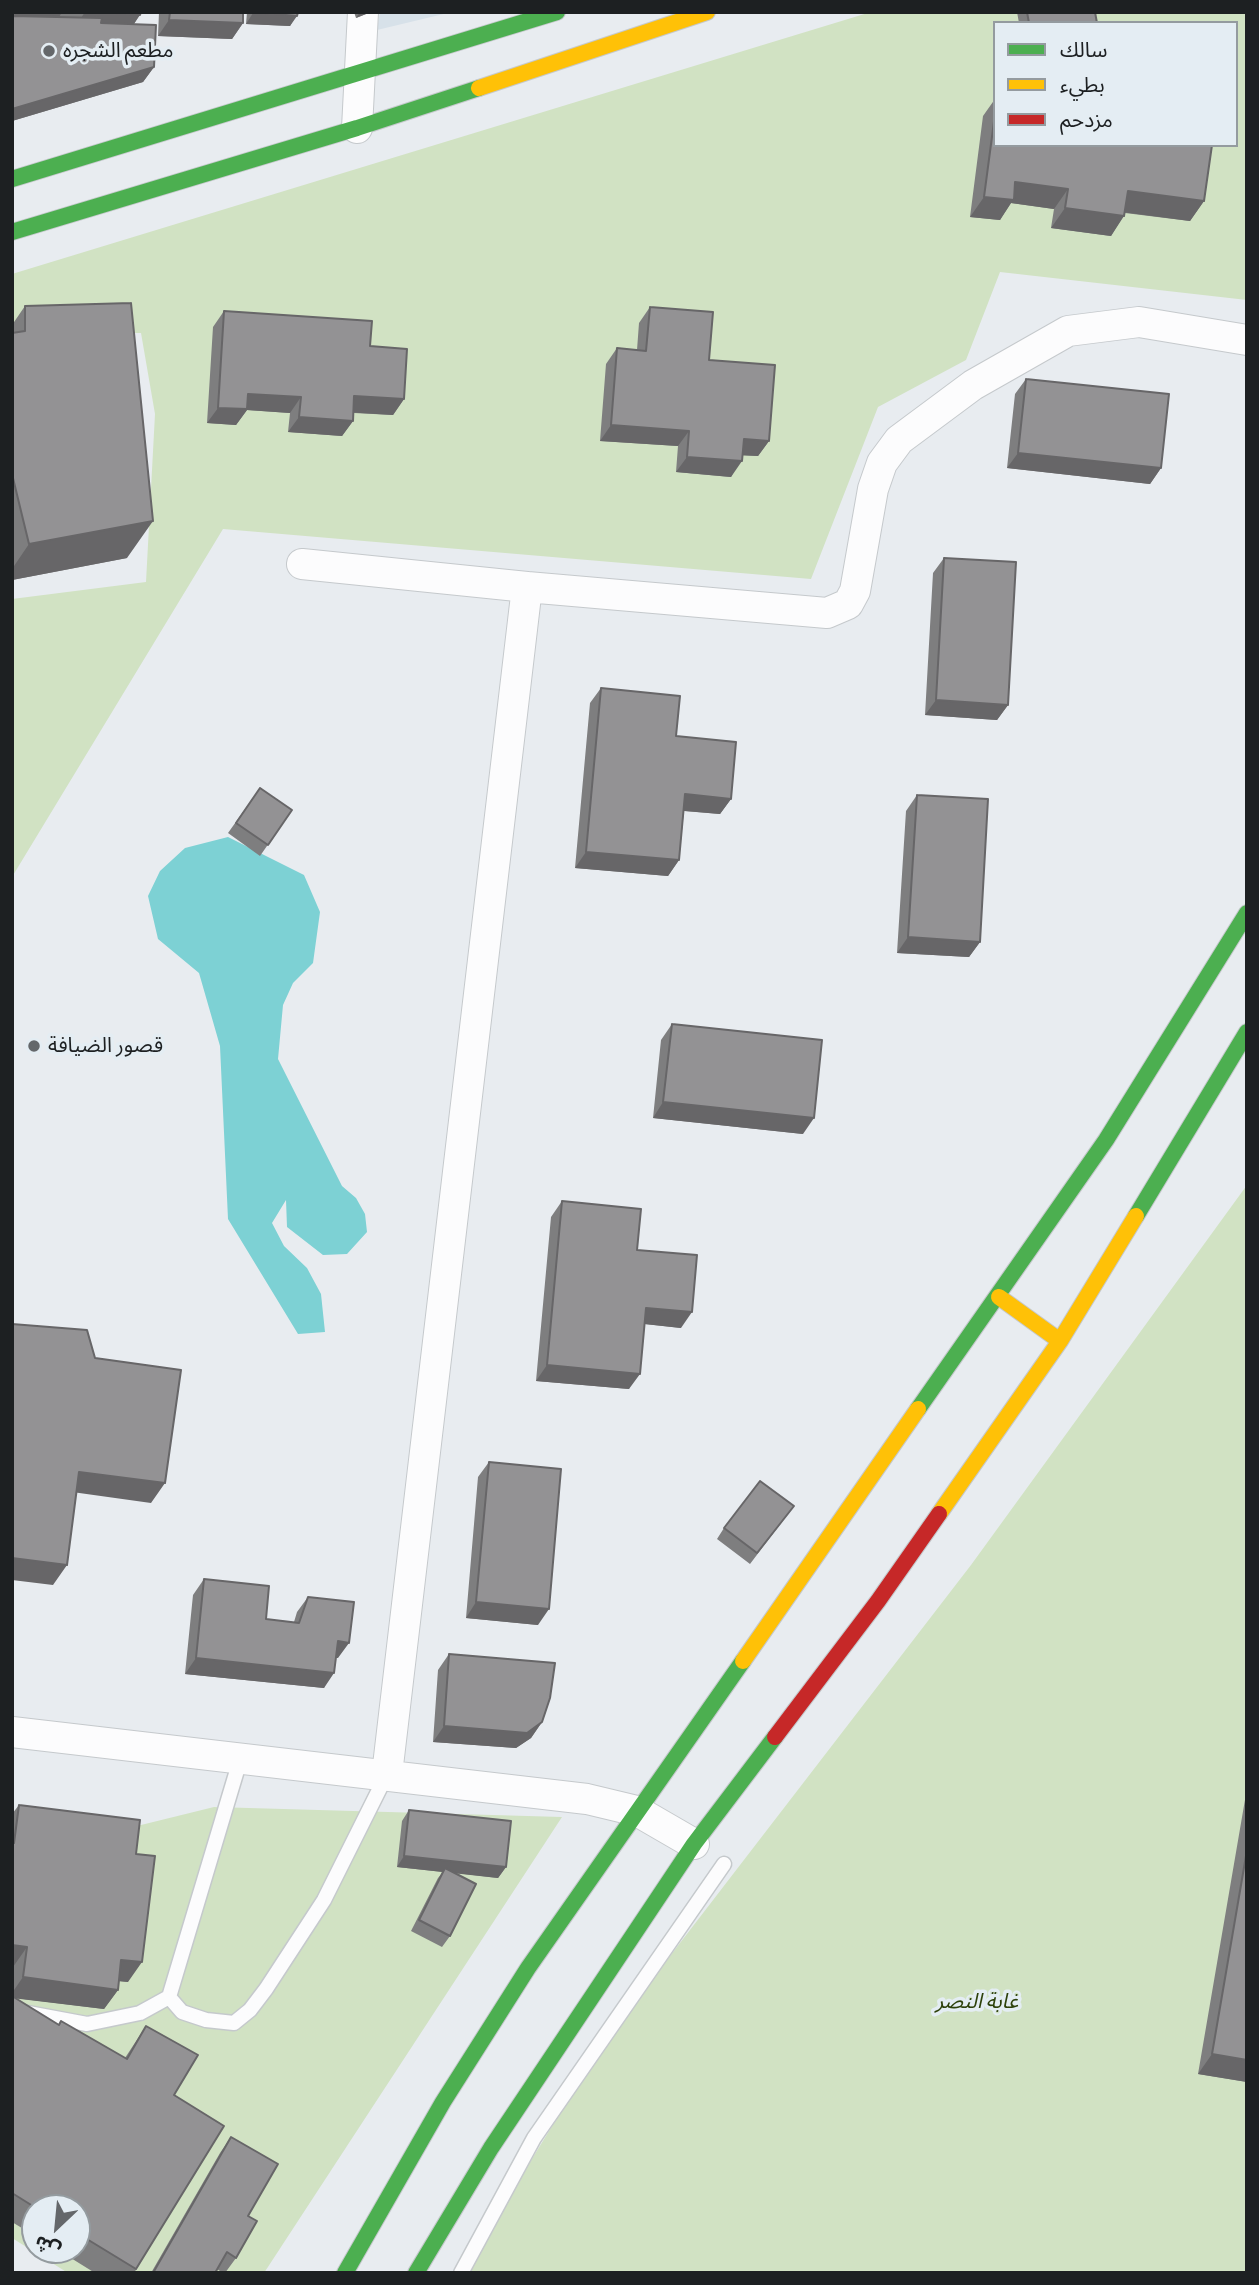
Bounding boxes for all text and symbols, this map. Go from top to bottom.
legend [993,21,1238,147]
text: سالك [1060,37,1107,63]
place label: مطعم الشجره [63,38,174,64]
marker: مطعم الشجره [41,43,57,59]
text: بطيء [1060,72,1105,98]
text: مزدحم [1060,107,1113,133]
place label: قصور الضيافة [48,1033,163,1059]
marker: قصور الضيافة [26,1038,42,1054]
park label: غابة النصر [936,1989,1018,2015]
north arrow [21,2194,91,2264]
text: ش [31,2230,64,2263]

